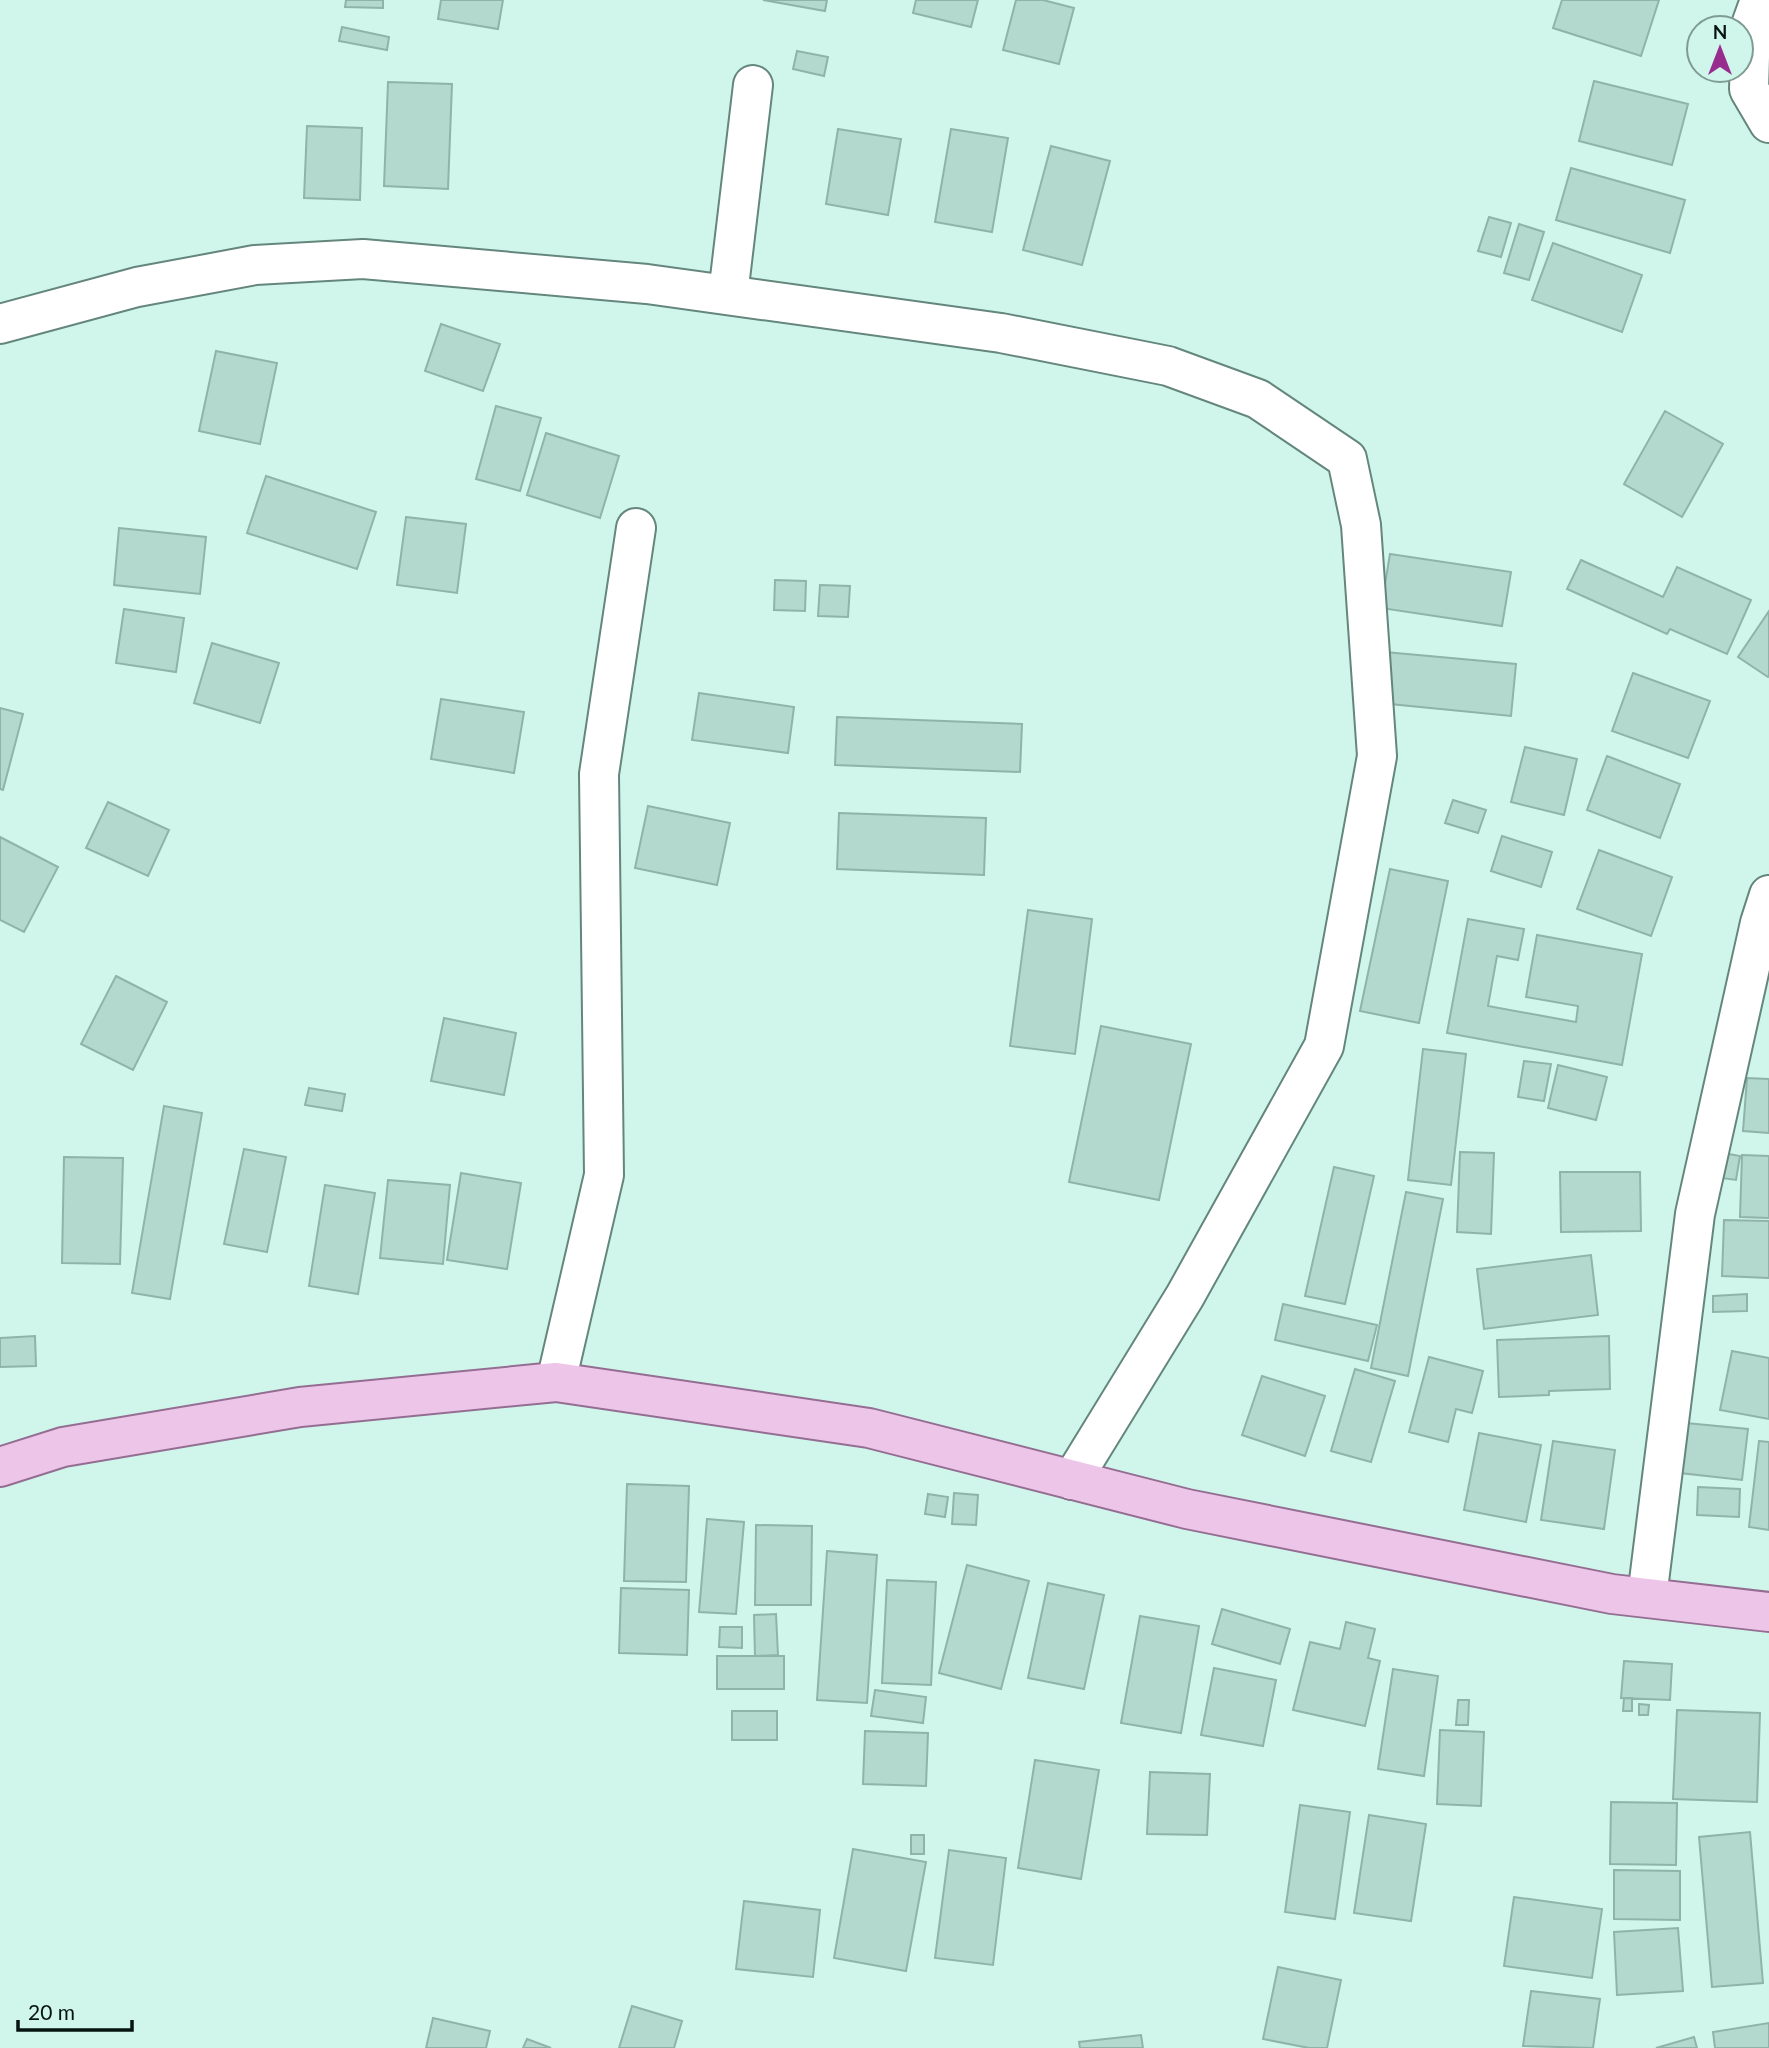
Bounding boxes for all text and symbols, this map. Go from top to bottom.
north arrow [1685,14,1755,84]
text: N [1713,20,1727,43]
scale bar [18,1988,131,2032]
text: 20 m [28,1999,75,2024]

